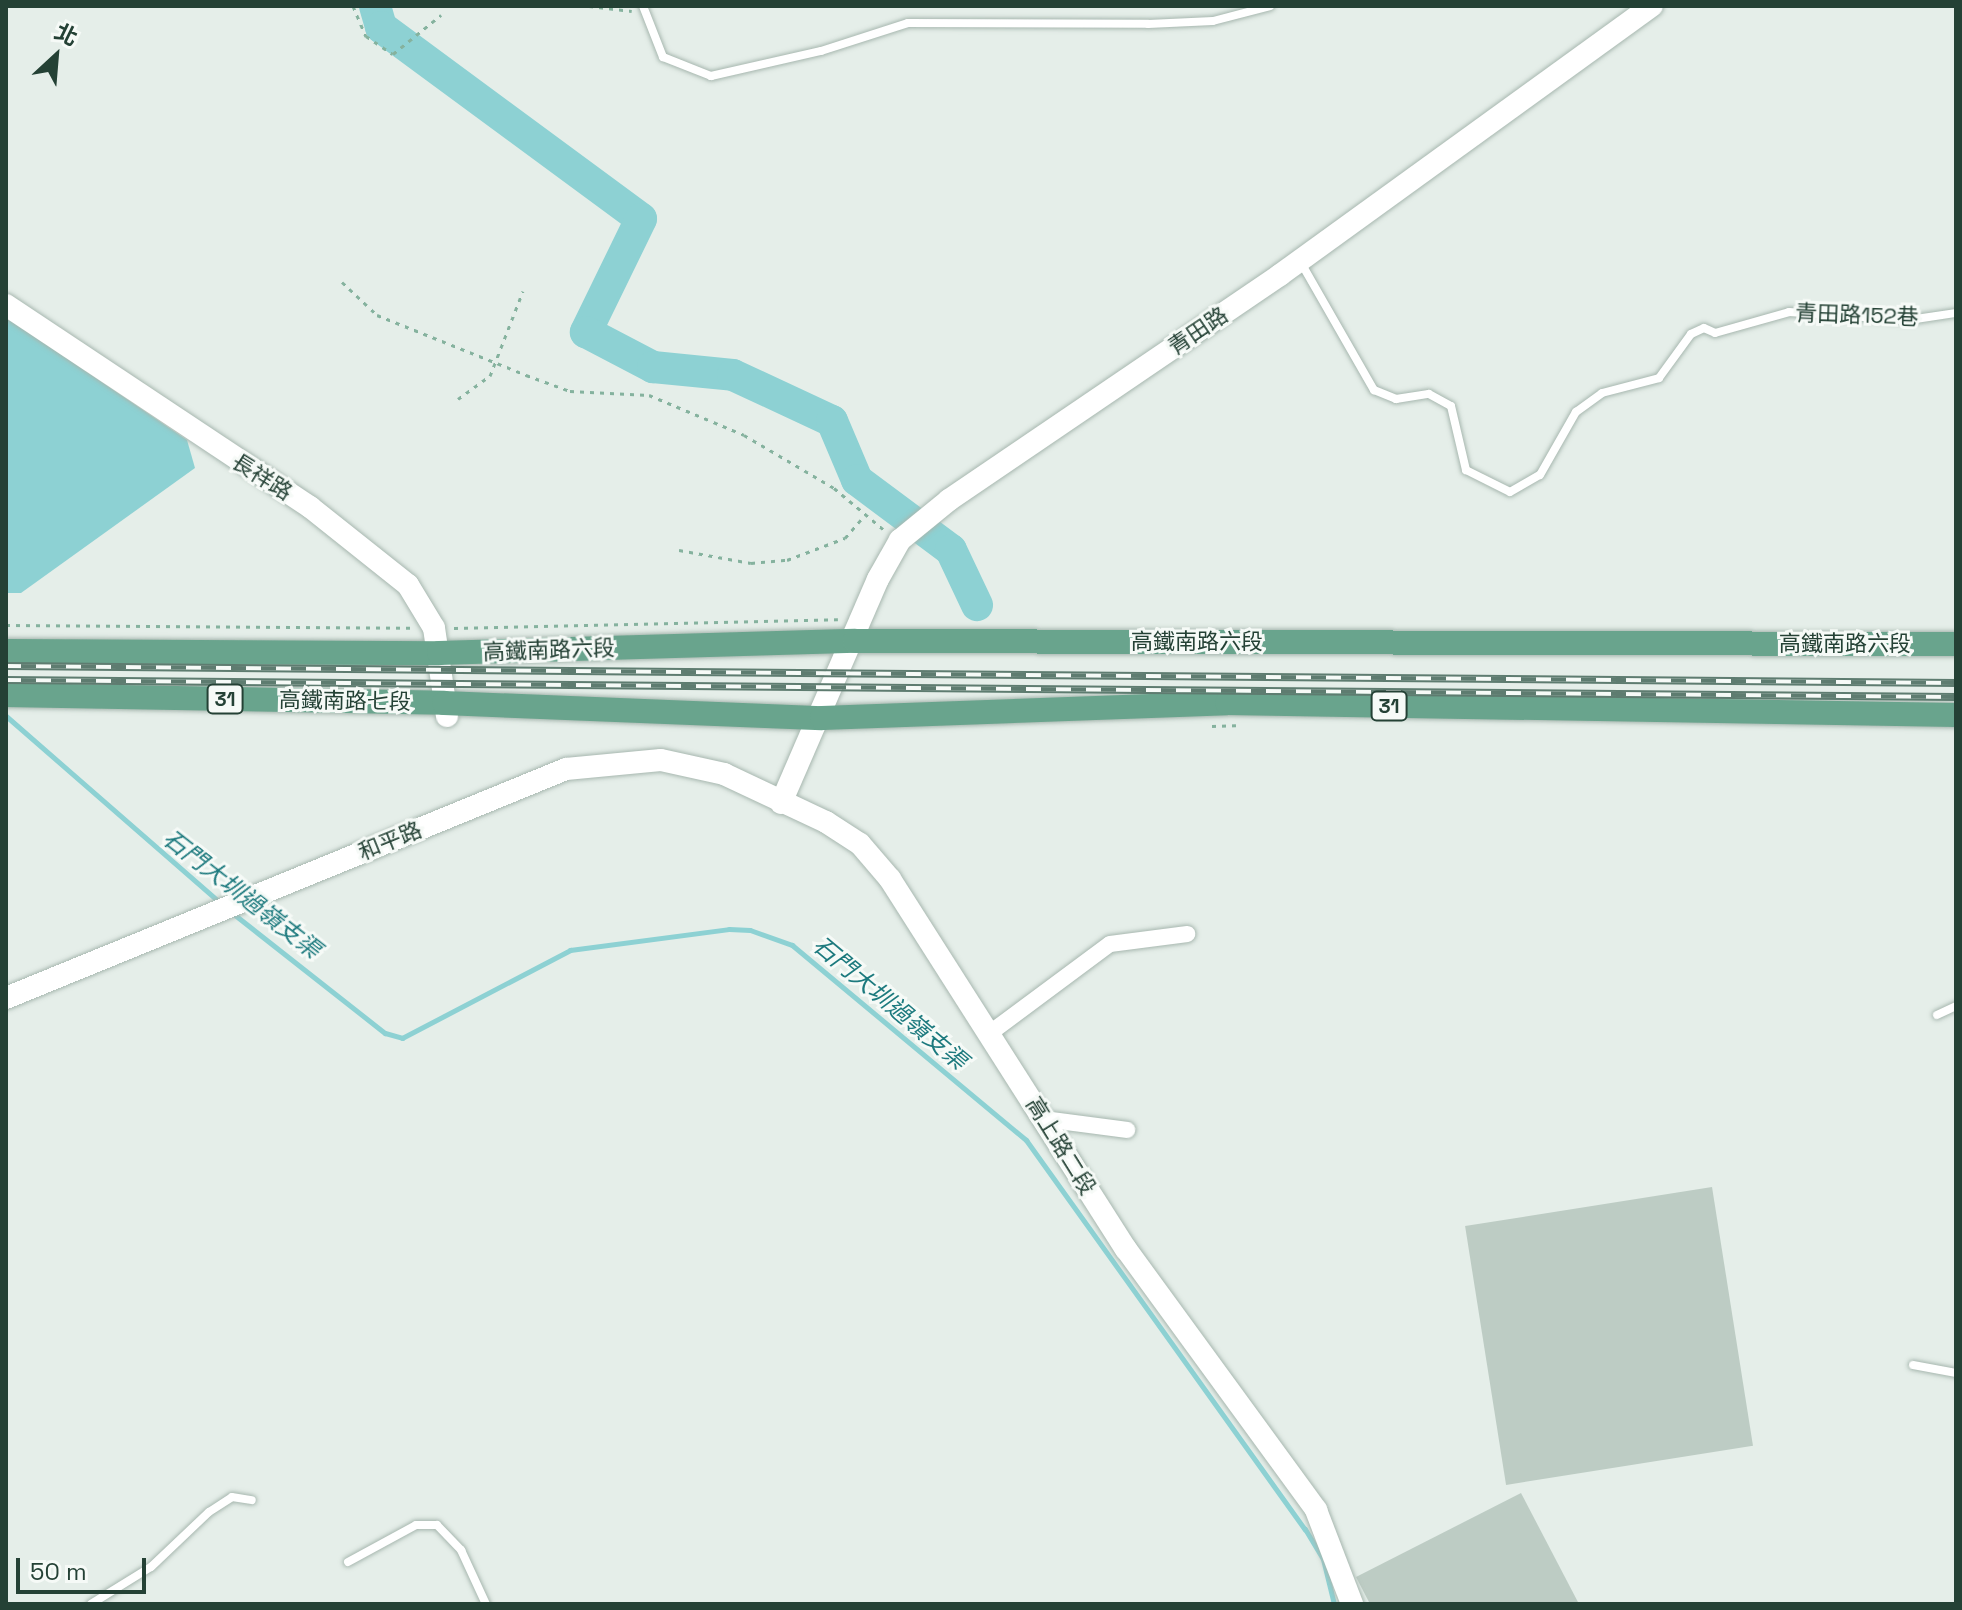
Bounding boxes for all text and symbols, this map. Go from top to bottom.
north arrow [16,16,96,96]
text: 北 [50,17,83,52]
street label: 青田路152巷 [1795,300,1919,330]
street label: 青田路 [1163,302,1233,360]
street label: 長祥路 [227,448,297,506]
street label: 高鐵南路六段 [1131,629,1263,655]
street label: 高鐵南路六段 [1779,631,1911,657]
street label: 高鐵南路六段 [483,635,615,665]
road number: 31 [205,683,245,715]
street label: 高鐵南路七段 [279,687,411,715]
road number: 31 [1369,690,1409,722]
street label: 和平路 [354,816,426,866]
water label: 石門大圳過嶺支渠 [157,824,327,964]
water label: 石門大圳過嶺支渠 [807,930,973,1076]
street label: 高上路二段 [1021,1092,1101,1200]
scale bar [20,1542,150,1592]
text: 50 m [30,1556,87,1587]

